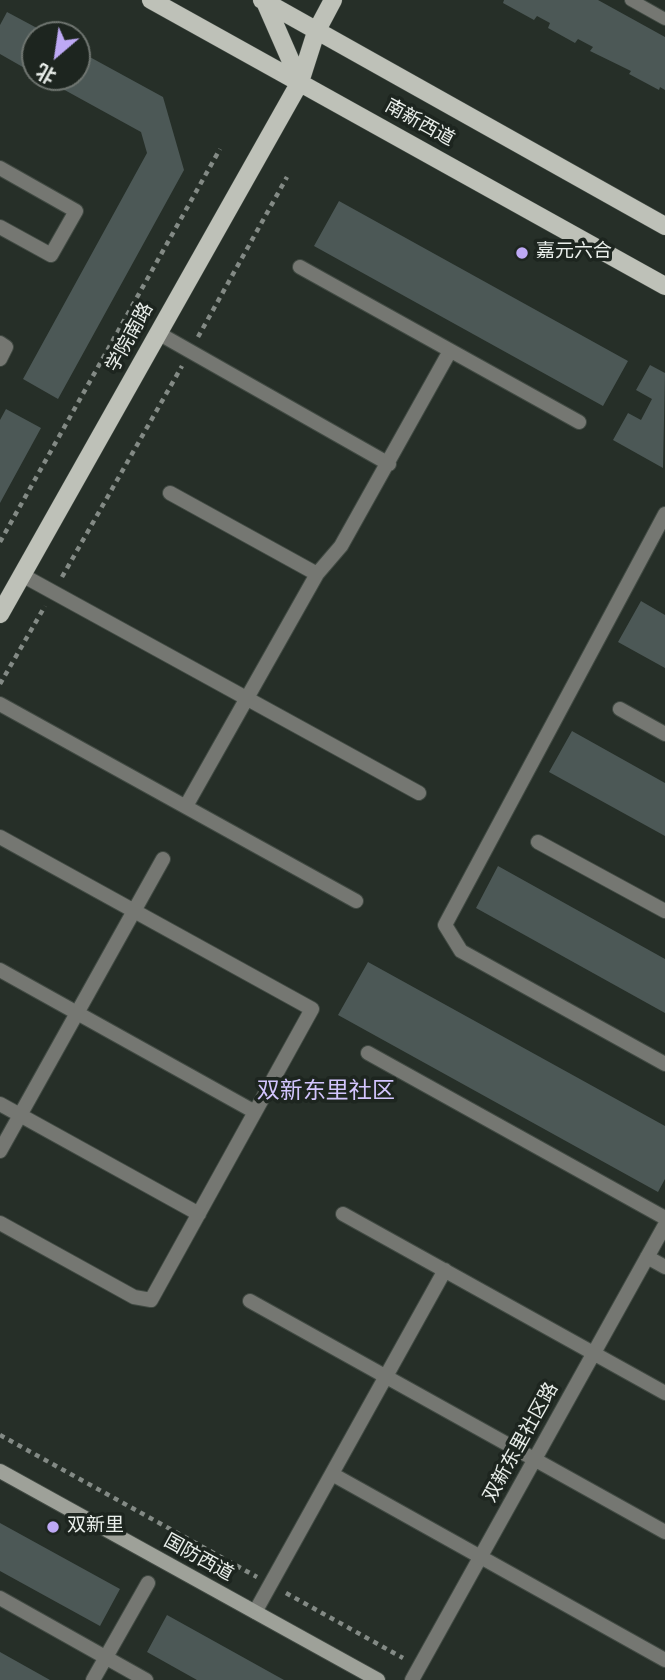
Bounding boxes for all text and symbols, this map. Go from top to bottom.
north arrow [21,21,91,91]
text: 北 [32,57,61,89]
street label: 南新西道 [380,96,458,152]
place label: 嘉元六合 [536,242,612,264]
marker: 嘉元六合 [514,245,530,261]
street label: 学院南路 [103,299,159,377]
district label: 双新东里社区 [257,1079,395,1107]
street label: 双新东里社区路 [480,1379,564,1507]
place label: 双新里 [67,1516,124,1538]
marker: 双新里 [45,1519,61,1535]
street label: 国防西道 [159,1531,237,1587]

